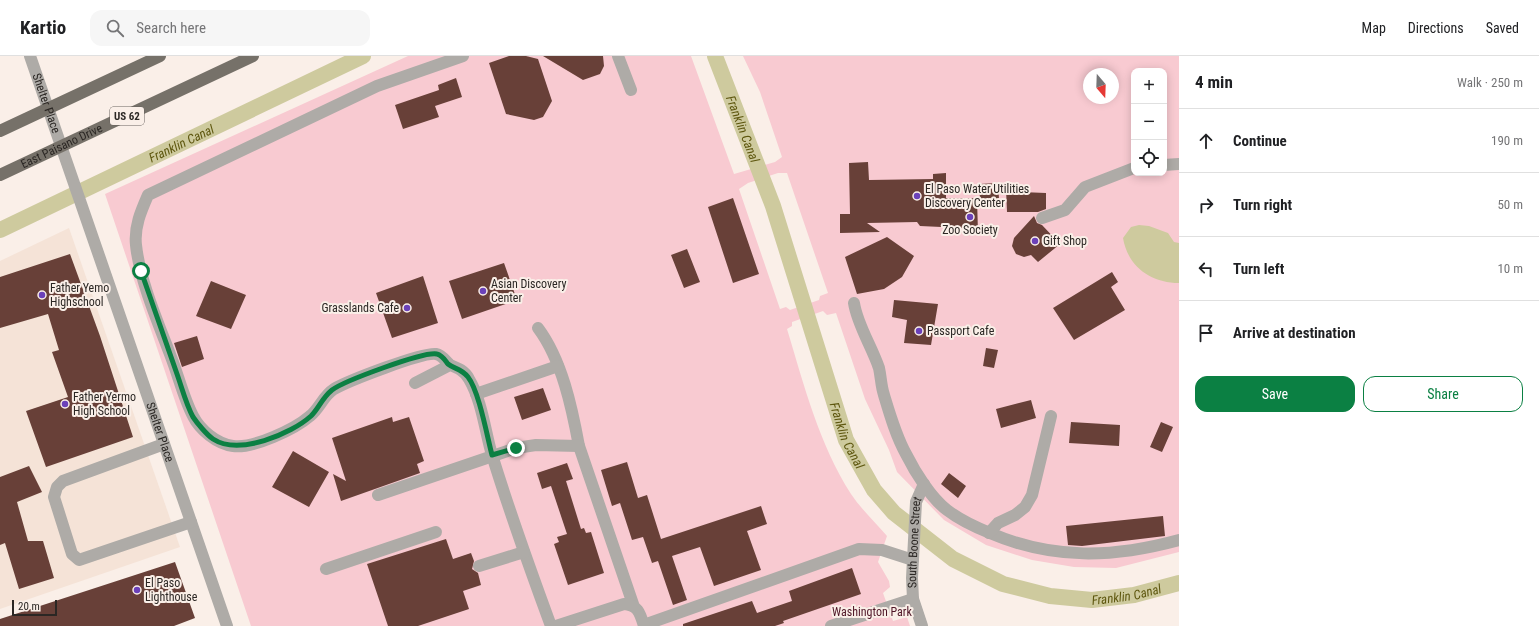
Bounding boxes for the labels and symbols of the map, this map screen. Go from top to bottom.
north arrow [1083,68,1119,104]
street label: Shelter Place [30,71,63,135]
water label: Franklin Canal [723,93,763,166]
road number: US 62 [110,107,144,125]
street label: East Paisano Drive [19,121,105,171]
water label: Franklin Canal [146,121,217,166]
place label: El Paso Water Utilities Discovery Center [925,182,1029,210]
marker: El Paso Water Utilities Discovery Center [912,191,922,201]
marker: Zoo Society [965,212,975,222]
place label: Zoo Society [942,223,998,237]
place label: Gift Shop [1043,234,1087,248]
marker: Gift Shop [1030,236,1040,246]
route start [132,262,150,280]
place label: Asian Discovery Center [491,277,566,305]
place label: Father Yemo Highschool [50,281,109,309]
marker: Asian Discovery Center [478,286,488,296]
marker: Father Yemo Highschool [37,290,47,300]
place label: Grasslands Cafe [321,301,399,315]
marker: Grasslands Cafe [402,303,412,313]
place label: Passport Cafe [927,324,995,338]
marker: Passport Cafe [914,326,924,336]
place label: Father Yermo High School [73,390,136,418]
marker: Father Yermo High School [60,399,70,409]
street label: Shelter Place [143,400,177,464]
water label: Franklin Canal [827,400,868,472]
route end [507,439,525,457]
street label: South Boone Street [905,494,925,588]
place label: El Paso Lighthouse [145,576,198,604]
water label: Franklin Canal [1091,581,1164,608]
marker: El Paso Lighthouse [132,585,142,595]
scale bar [12,598,57,617]
park label: Washington Park [832,605,913,619]

